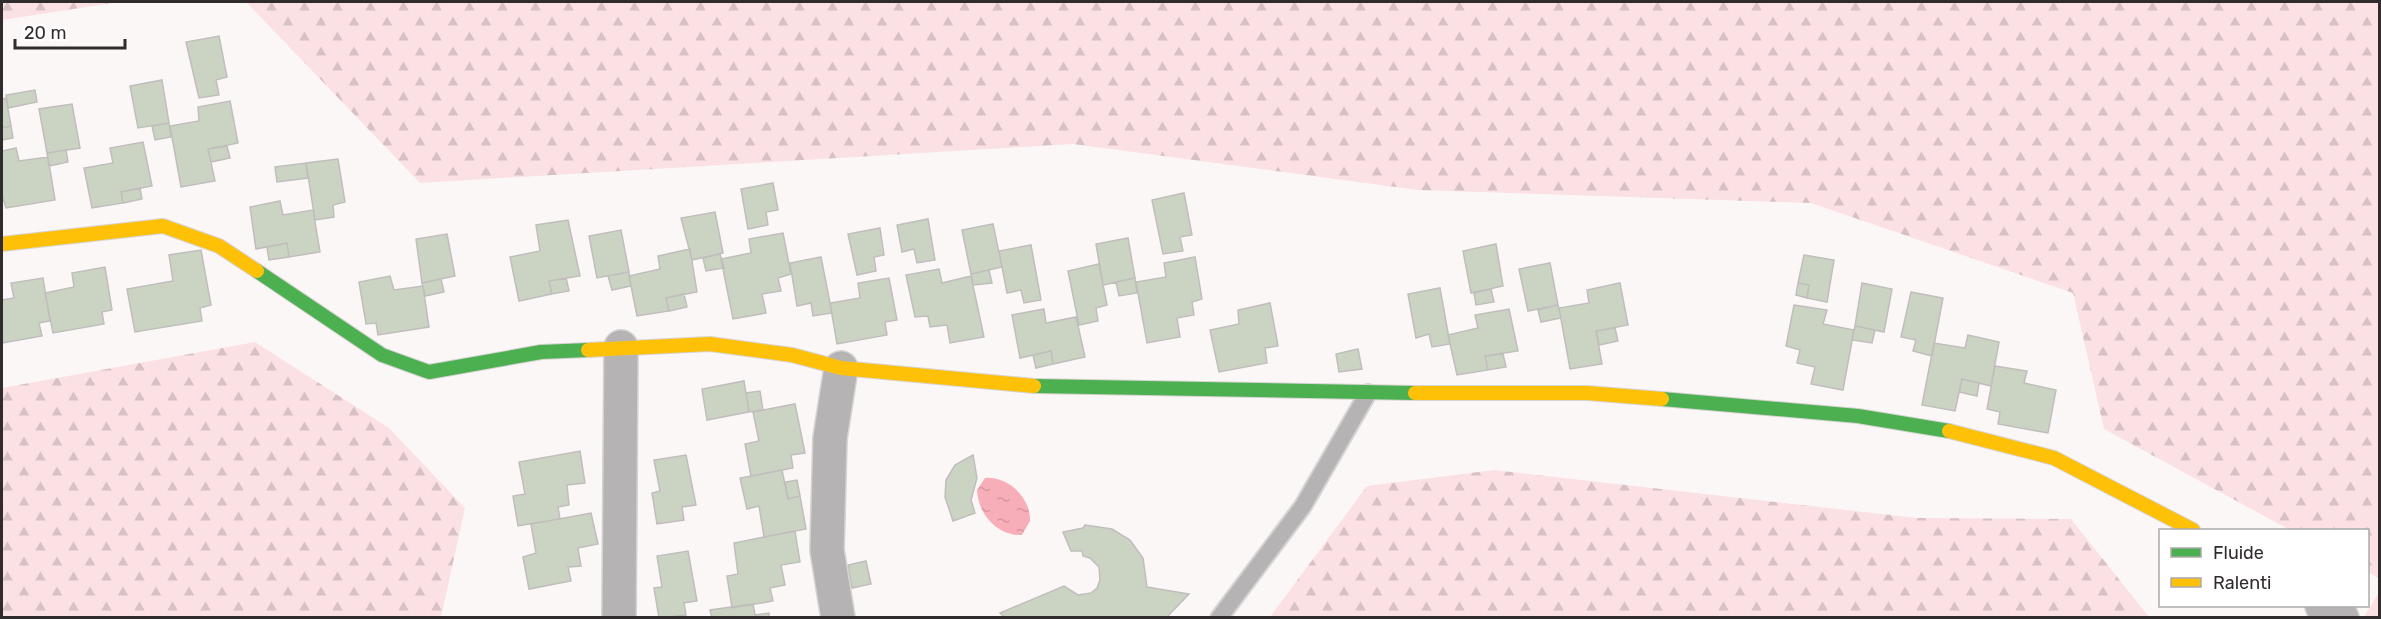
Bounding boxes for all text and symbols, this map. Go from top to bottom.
scale bar [15,12,124,50]
text: 20 m [24,22,66,44]
legend [2159,529,2369,607]
text: Fluide [2213,542,2264,564]
text: Ralenti [2213,572,2271,594]

